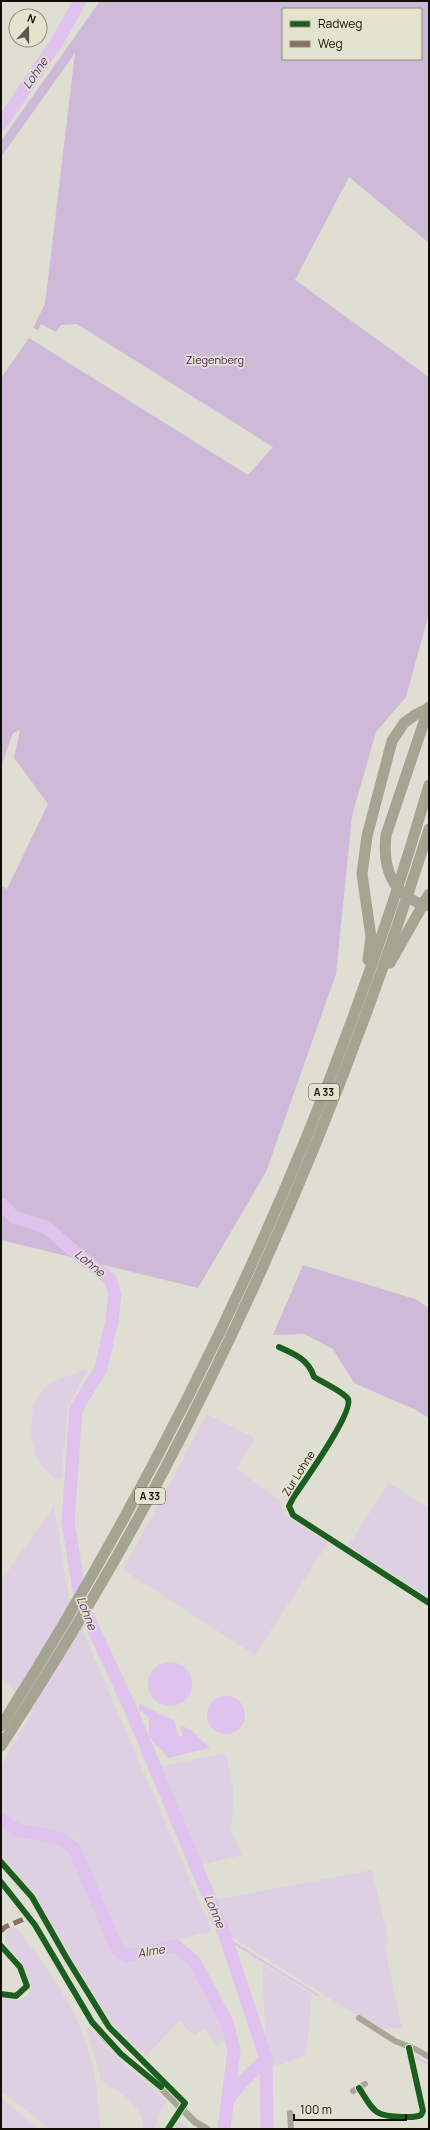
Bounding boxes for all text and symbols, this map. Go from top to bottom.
north arrow [8,8,48,48]
legend [282,8,422,60]
text: N [25,10,38,27]
text: Radweg [318,15,362,32]
text: Weg [318,35,343,52]
water label: Lohne [18,53,52,92]
park label: Ziegenberg [186,352,244,367]
road number: A 33 [309,1084,339,1100]
water label: Lohne [71,1246,109,1281]
street label: Zur Lohne [278,1447,318,1499]
road number: A 33 [135,1488,165,1504]
water label: Lohne [73,1594,101,1633]
water label: Lohne [200,1892,230,1931]
water label: Alme [136,1940,167,1962]
scale bar [294,2096,406,2122]
text: 100 m [300,2101,332,2118]

